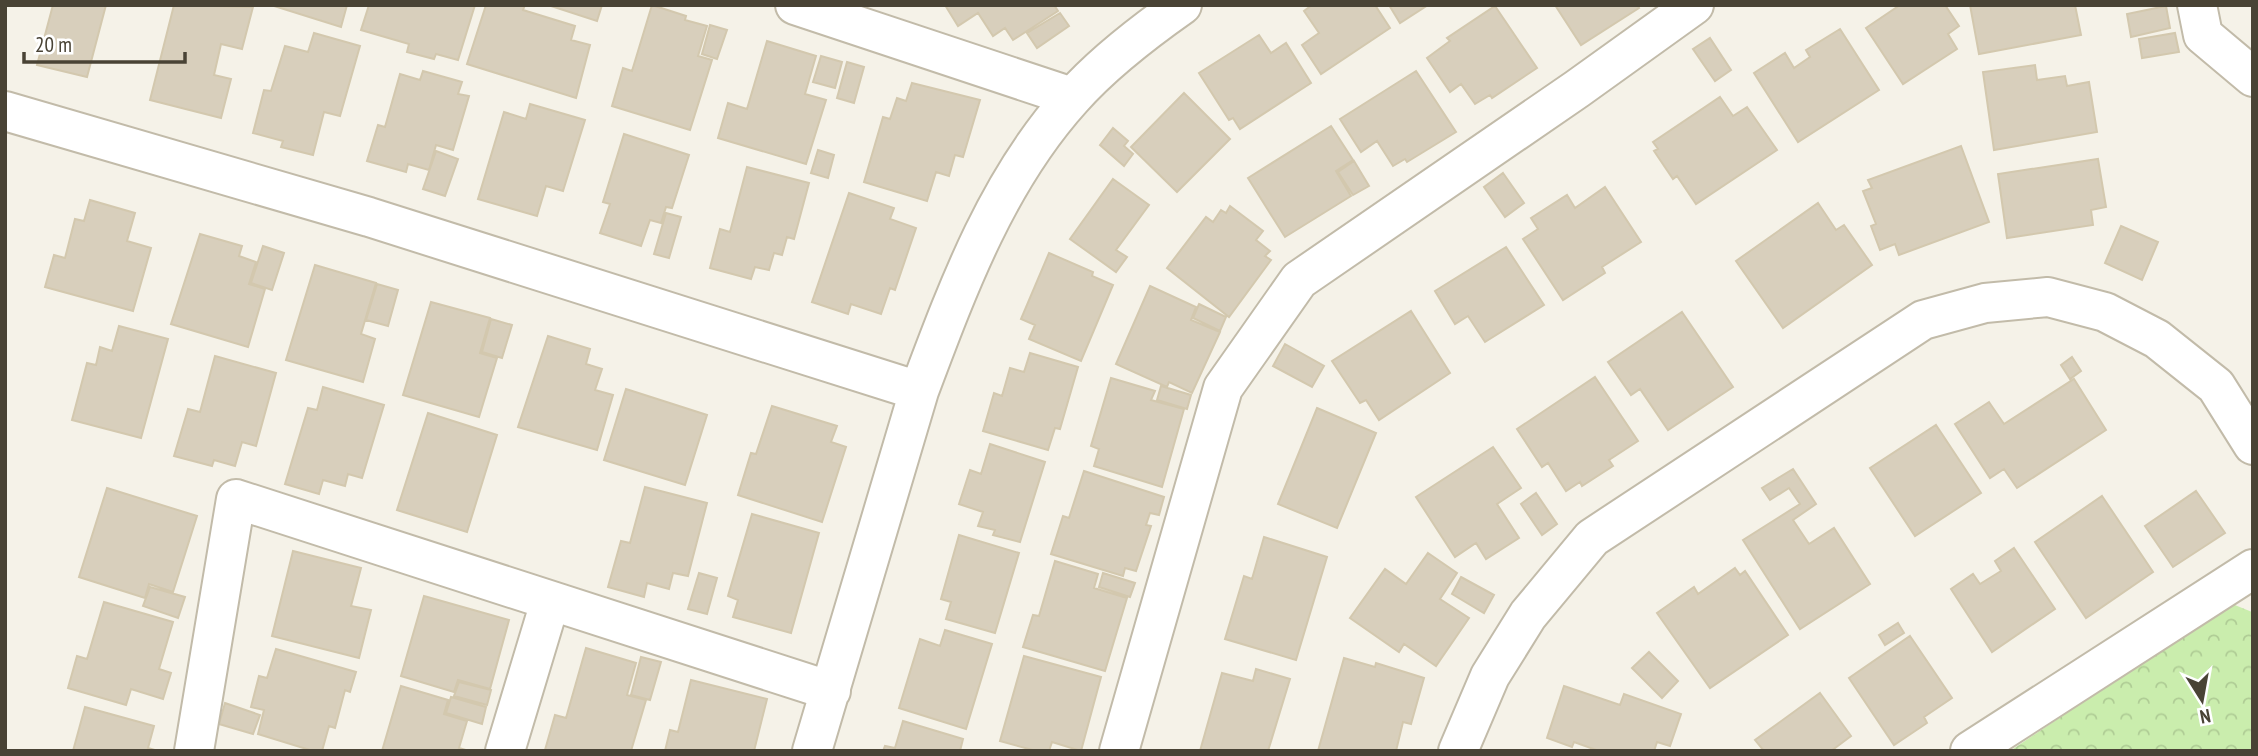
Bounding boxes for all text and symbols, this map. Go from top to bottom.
scale bar [24,21,186,65]
text: 20 m [35,31,72,58]
north arrow [2167,665,2237,735]
text: N [2198,704,2213,729]

